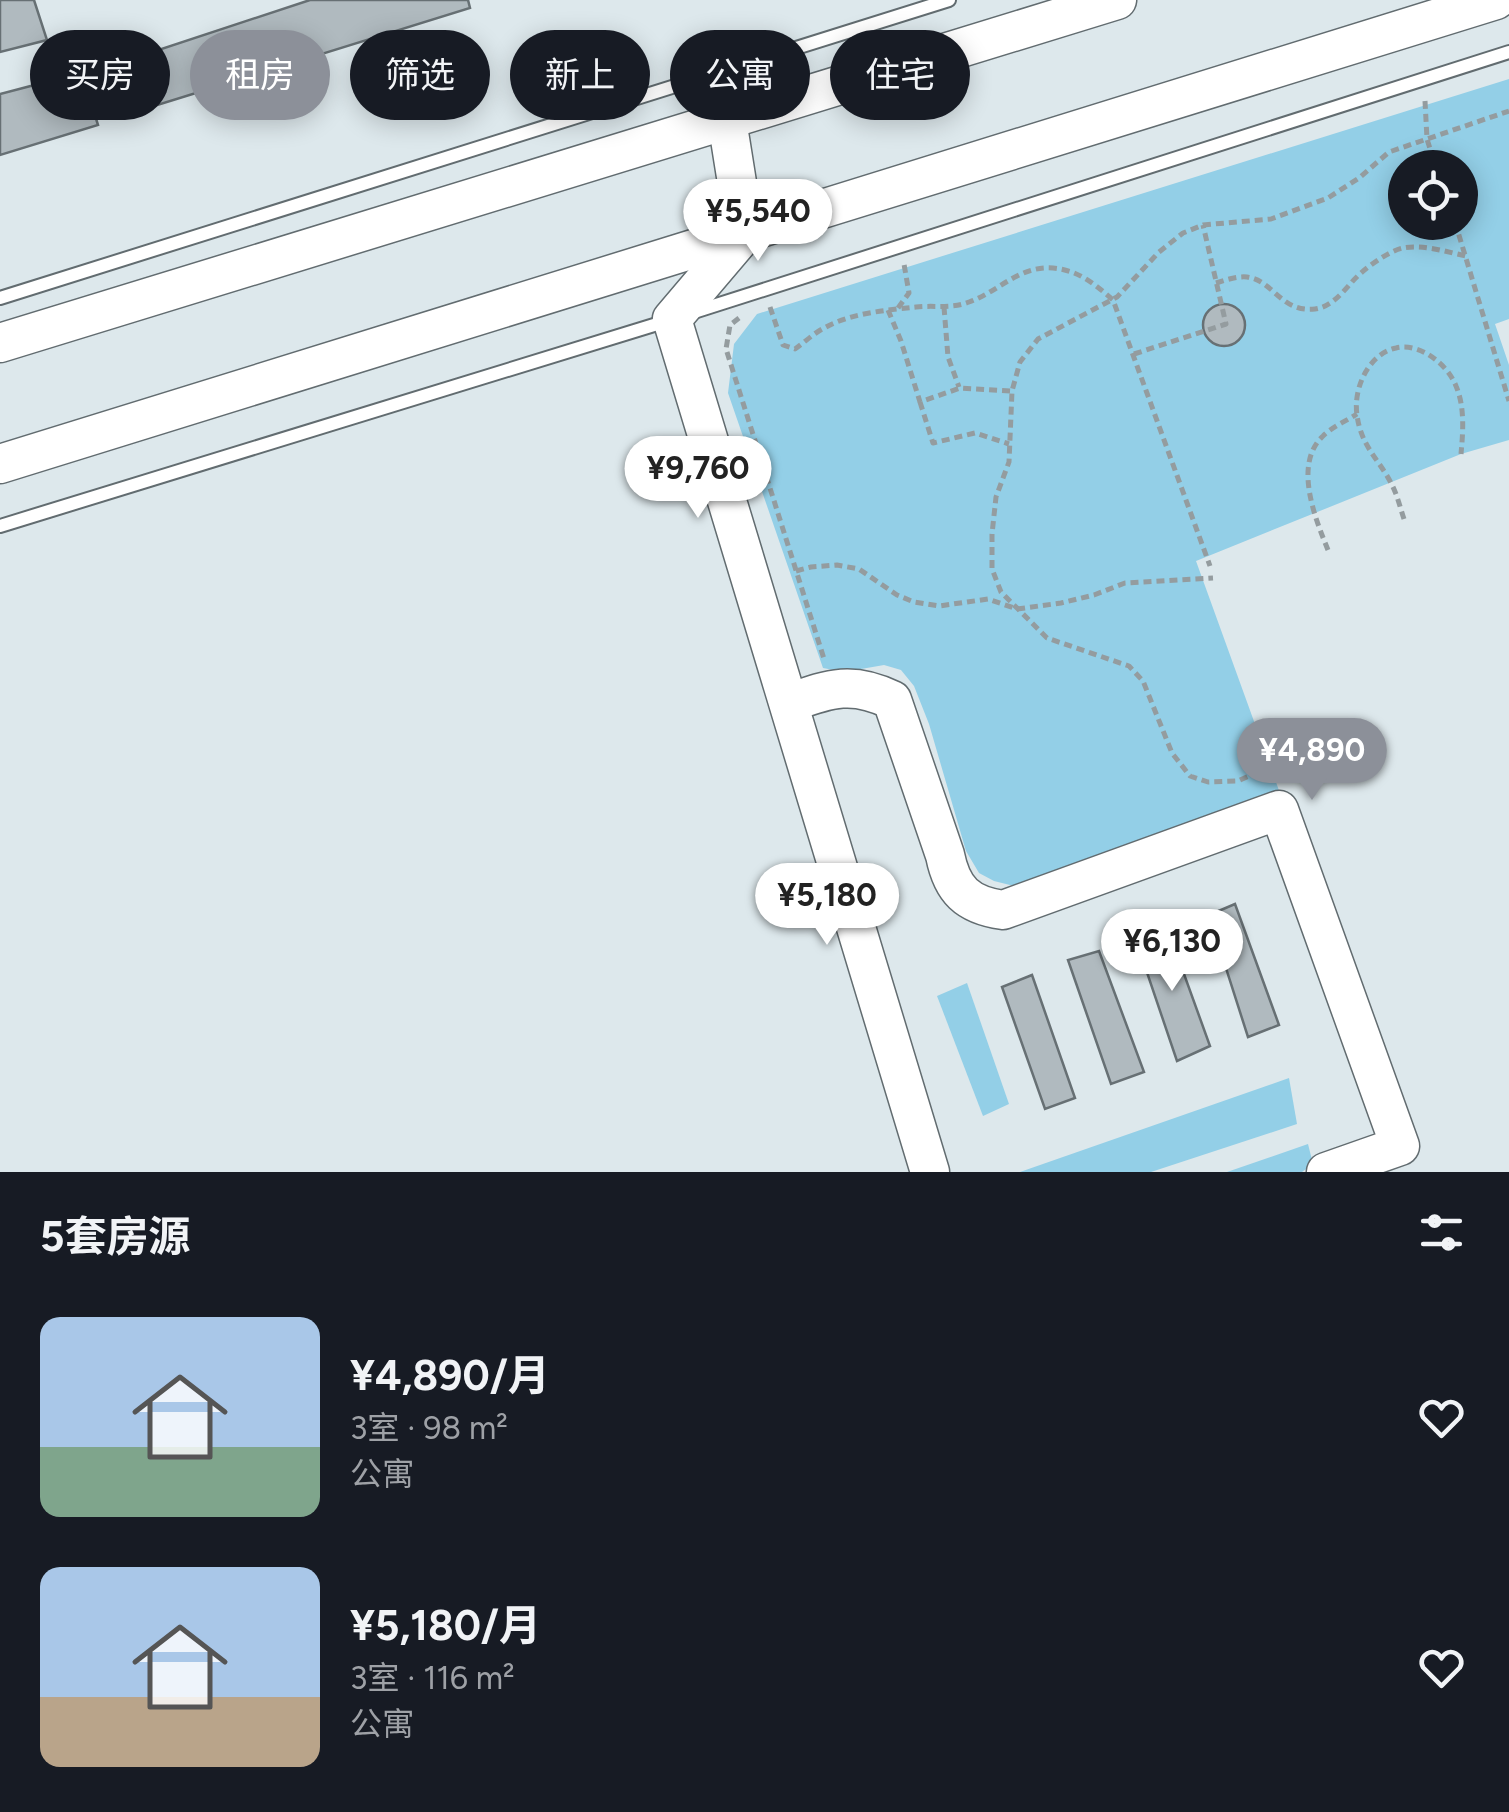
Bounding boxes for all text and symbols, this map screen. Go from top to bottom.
chip: 买房 [30,30,170,120]
chip: 租房 [190,30,330,120]
chip: 筛选 [350,30,490,120]
chip: 新上 [510,30,650,120]
chip: 公寓 [670,30,810,120]
chip: 住宅 [830,30,970,120]
map controls [1388,150,1478,240]
button: locate [1388,150,1478,240]
pin: ¥5,540 [677,179,839,264]
text: ¥5,540 [705,192,811,230]
pin: ¥9,760 [617,436,779,521]
text: ¥9,760 [647,449,749,487]
pin: ¥4,890 [1231,718,1393,803]
text: ¥4,890 [1259,731,1365,769]
pin: ¥5,180 [746,863,908,948]
text: ¥5,180 [777,876,877,914]
pin: ¥6,130 [1091,909,1253,994]
text: ¥6,130 [1123,922,1221,960]
icon: filters [1414,1205,1469,1260]
text: 5套房源 [40,1211,190,1262]
text: ¥4,890/月 [350,1350,550,1401]
icon: home [120,1357,240,1477]
icon: heart [1414,1390,1469,1445]
text: 3室 · 98 m² [350,1409,508,1447]
text: 公寓 [350,1455,414,1493]
text: ¥5,180/月 [350,1600,541,1651]
icon: home [120,1607,240,1727]
icon: heart [1414,1640,1469,1695]
text: 3室 · 116 m² [350,1659,515,1697]
text: 公寓 [350,1705,414,1743]

